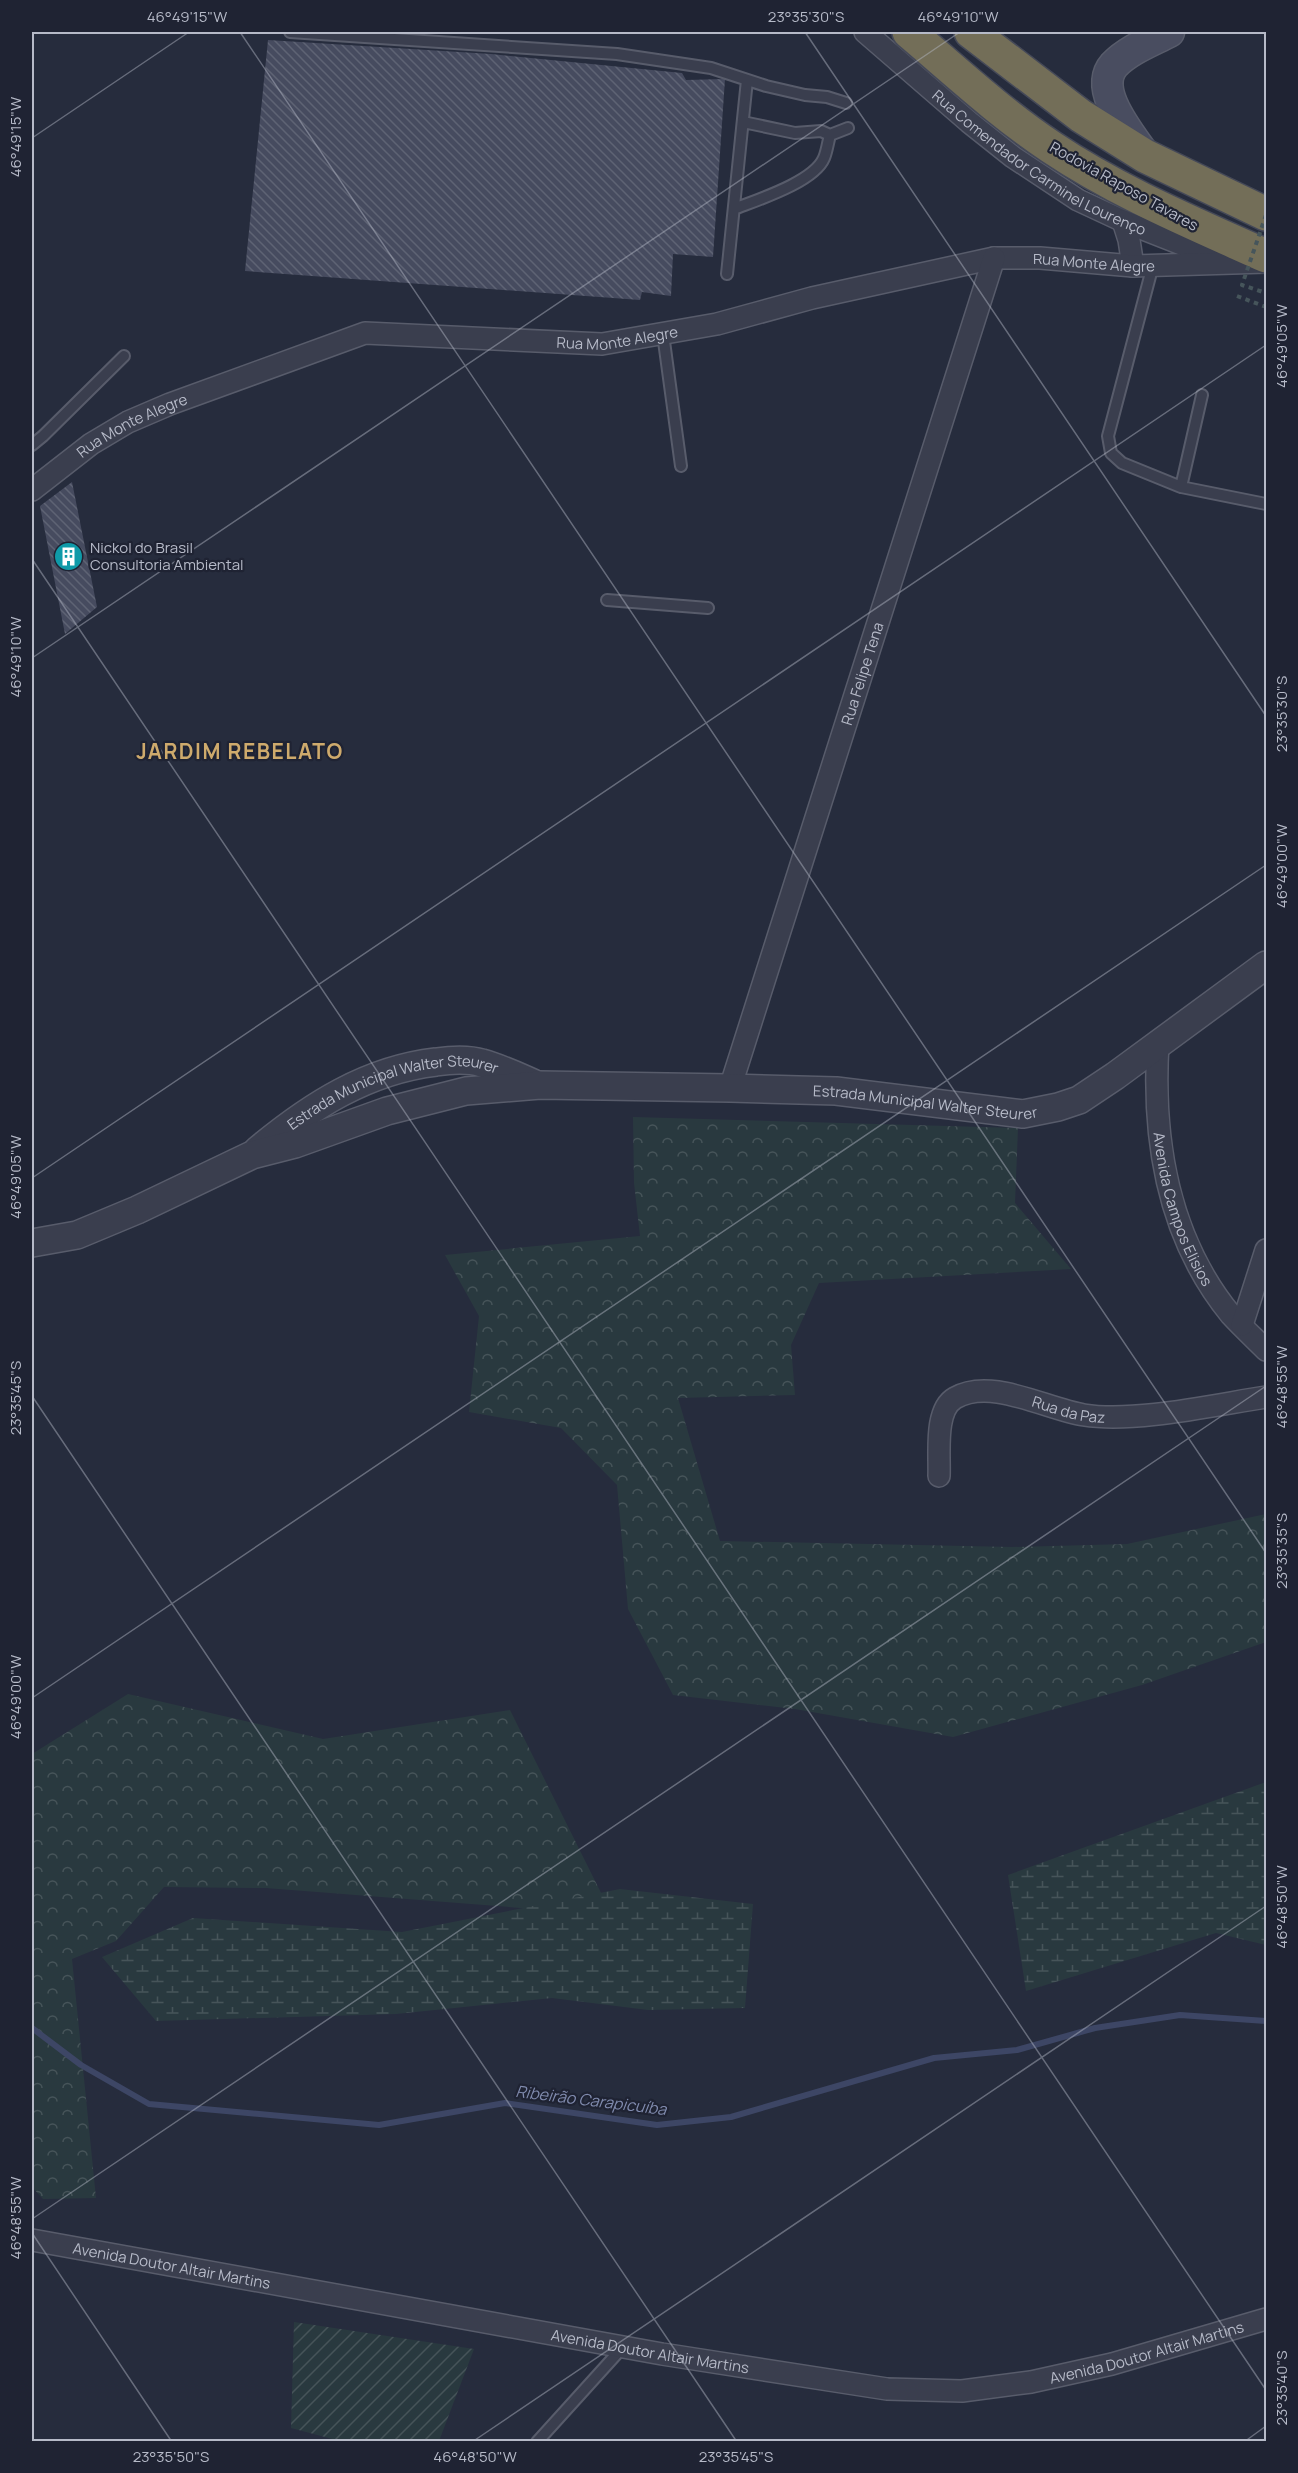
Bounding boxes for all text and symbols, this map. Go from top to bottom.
text: 46°49'15"W [147,6,227,27]
text: 23°35'30"S [768,6,844,27]
text: 46°49'10"W [917,6,999,27]
street label: Rua Comendador Carminel Lourenço [928,85,1149,240]
text: 46°49'15"W [5,97,26,177]
street label: Rodovia Raposo Tavares [1046,136,1202,236]
street label: Rua Monte Alegre [1033,248,1155,277]
text: 46°49'05"W [1271,304,1292,388]
street label: Rua Monte Alegre [556,320,680,355]
street label: Rua Monte Alegre [72,388,190,462]
place label: Nickol do Brasil Consultoria Ambiental [90,537,244,575]
building icon: Nickol do Brasil Consultoria Ambiental [53,540,85,572]
text: 46°49'10"W [5,616,26,698]
street label: Rua Felipe Tena [836,619,888,728]
text: 23°35'30"S [1271,676,1292,752]
district label: JARDIM REBELATO [136,737,344,765]
text: 46°49'00"W [1271,824,1292,908]
street label: Estrada Municipal Walter Steurer [283,1050,502,1134]
street label: Estrada Municipal Walter Steurer [813,1080,1040,1125]
street label: Avenida Campos Elisios [1149,1131,1218,1290]
text: 46°49'05"W [5,1135,26,1219]
text: 46°48'55"W [1271,1346,1292,1428]
text: 23°35'45"S [5,1361,26,1435]
street label: Rua da Paz [1030,1390,1106,1427]
text: 23°35'35"S [1271,1513,1292,1589]
text: 46°49'00"W [5,1655,26,1739]
text: 46°48'50"W [1271,1865,1292,1949]
water label: Ribeirão Carapicuíba [514,2080,669,2120]
text: 46°48'55"W [5,2177,26,2259]
street label: Avenida Doutor Altair Martins [71,2237,272,2293]
street label: Avenida Doutor Altair Martins [1048,2316,1246,2388]
street label: Avenida Doutor Altair Martins [550,2324,751,2378]
text: 23°35'40"S [1271,2350,1292,2426]
text: 23°35'50"S [133,2446,209,2467]
text: 46°48'50"W [433,2446,517,2467]
text: 23°35'45"S [699,2446,773,2467]

